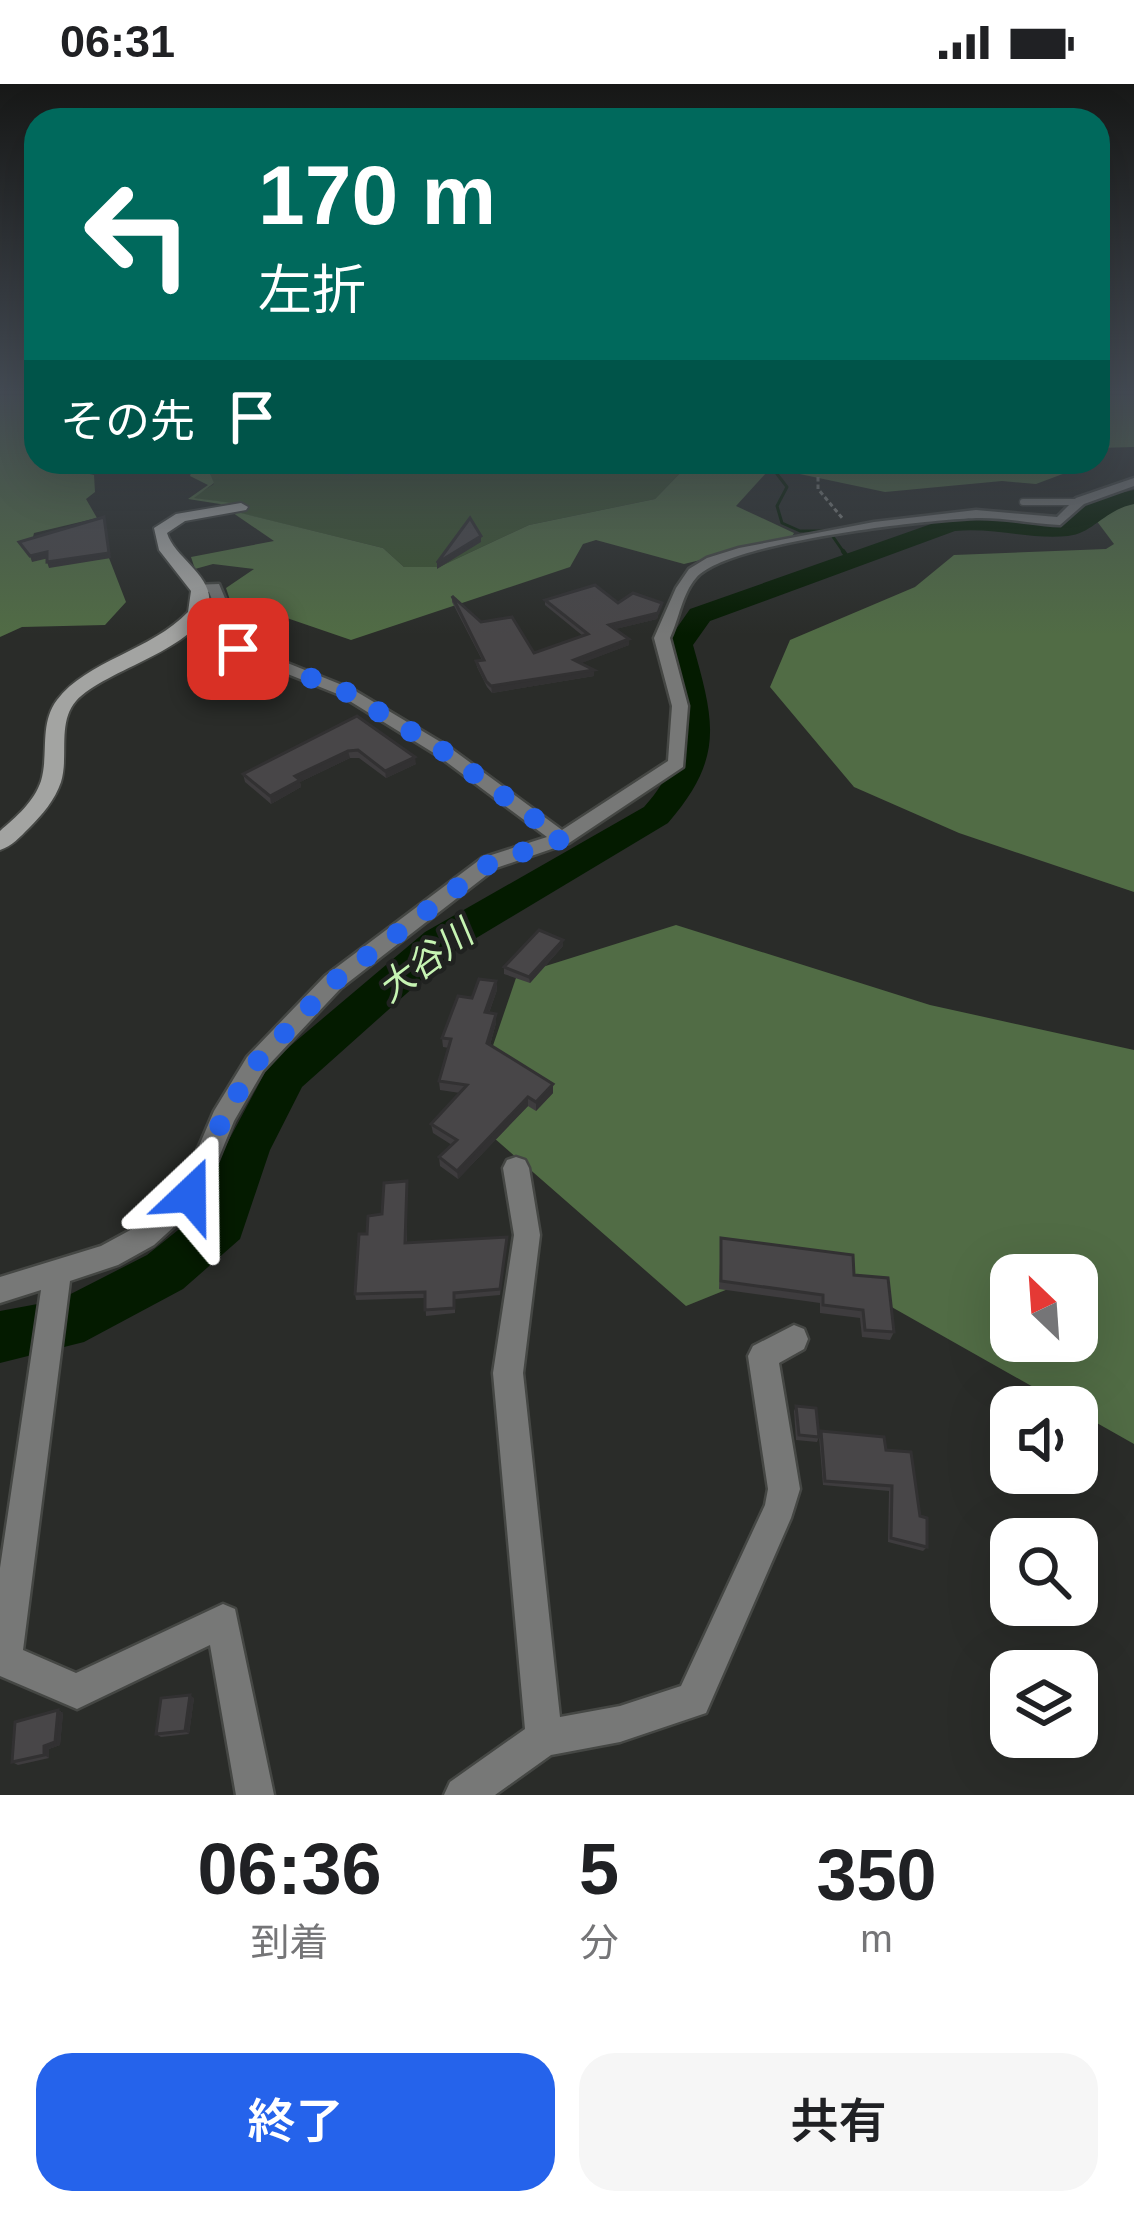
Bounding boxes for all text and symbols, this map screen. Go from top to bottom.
text: 06:31 [60,16,175,67]
text: 170 m [258,148,496,242]
icon: left [60,156,216,312]
text: 左折 [258,260,366,320]
icon: arrive [219,384,285,450]
text: その先 [60,396,195,447]
pin [187,598,289,700]
icon: arrive [205,616,271,682]
water label: 大谷川 [370,910,484,1010]
position arrow [127,1132,253,1258]
north arrow [990,1254,1098,1362]
map controls [990,1254,1098,1758]
button: sound [990,1386,1098,1494]
button: search [990,1518,1098,1626]
button: layers [990,1650,1098,1758]
text: 06:36 [197,1829,382,1909]
text: 5 [579,1829,619,1909]
text: 350 [816,1835,937,1915]
text: m [860,1917,893,1960]
text: 到着 [250,1921,328,1964]
text: 分 [579,1921,619,1964]
button: 終了 [36,2053,555,2191]
button: 共有 [579,2053,1098,2191]

